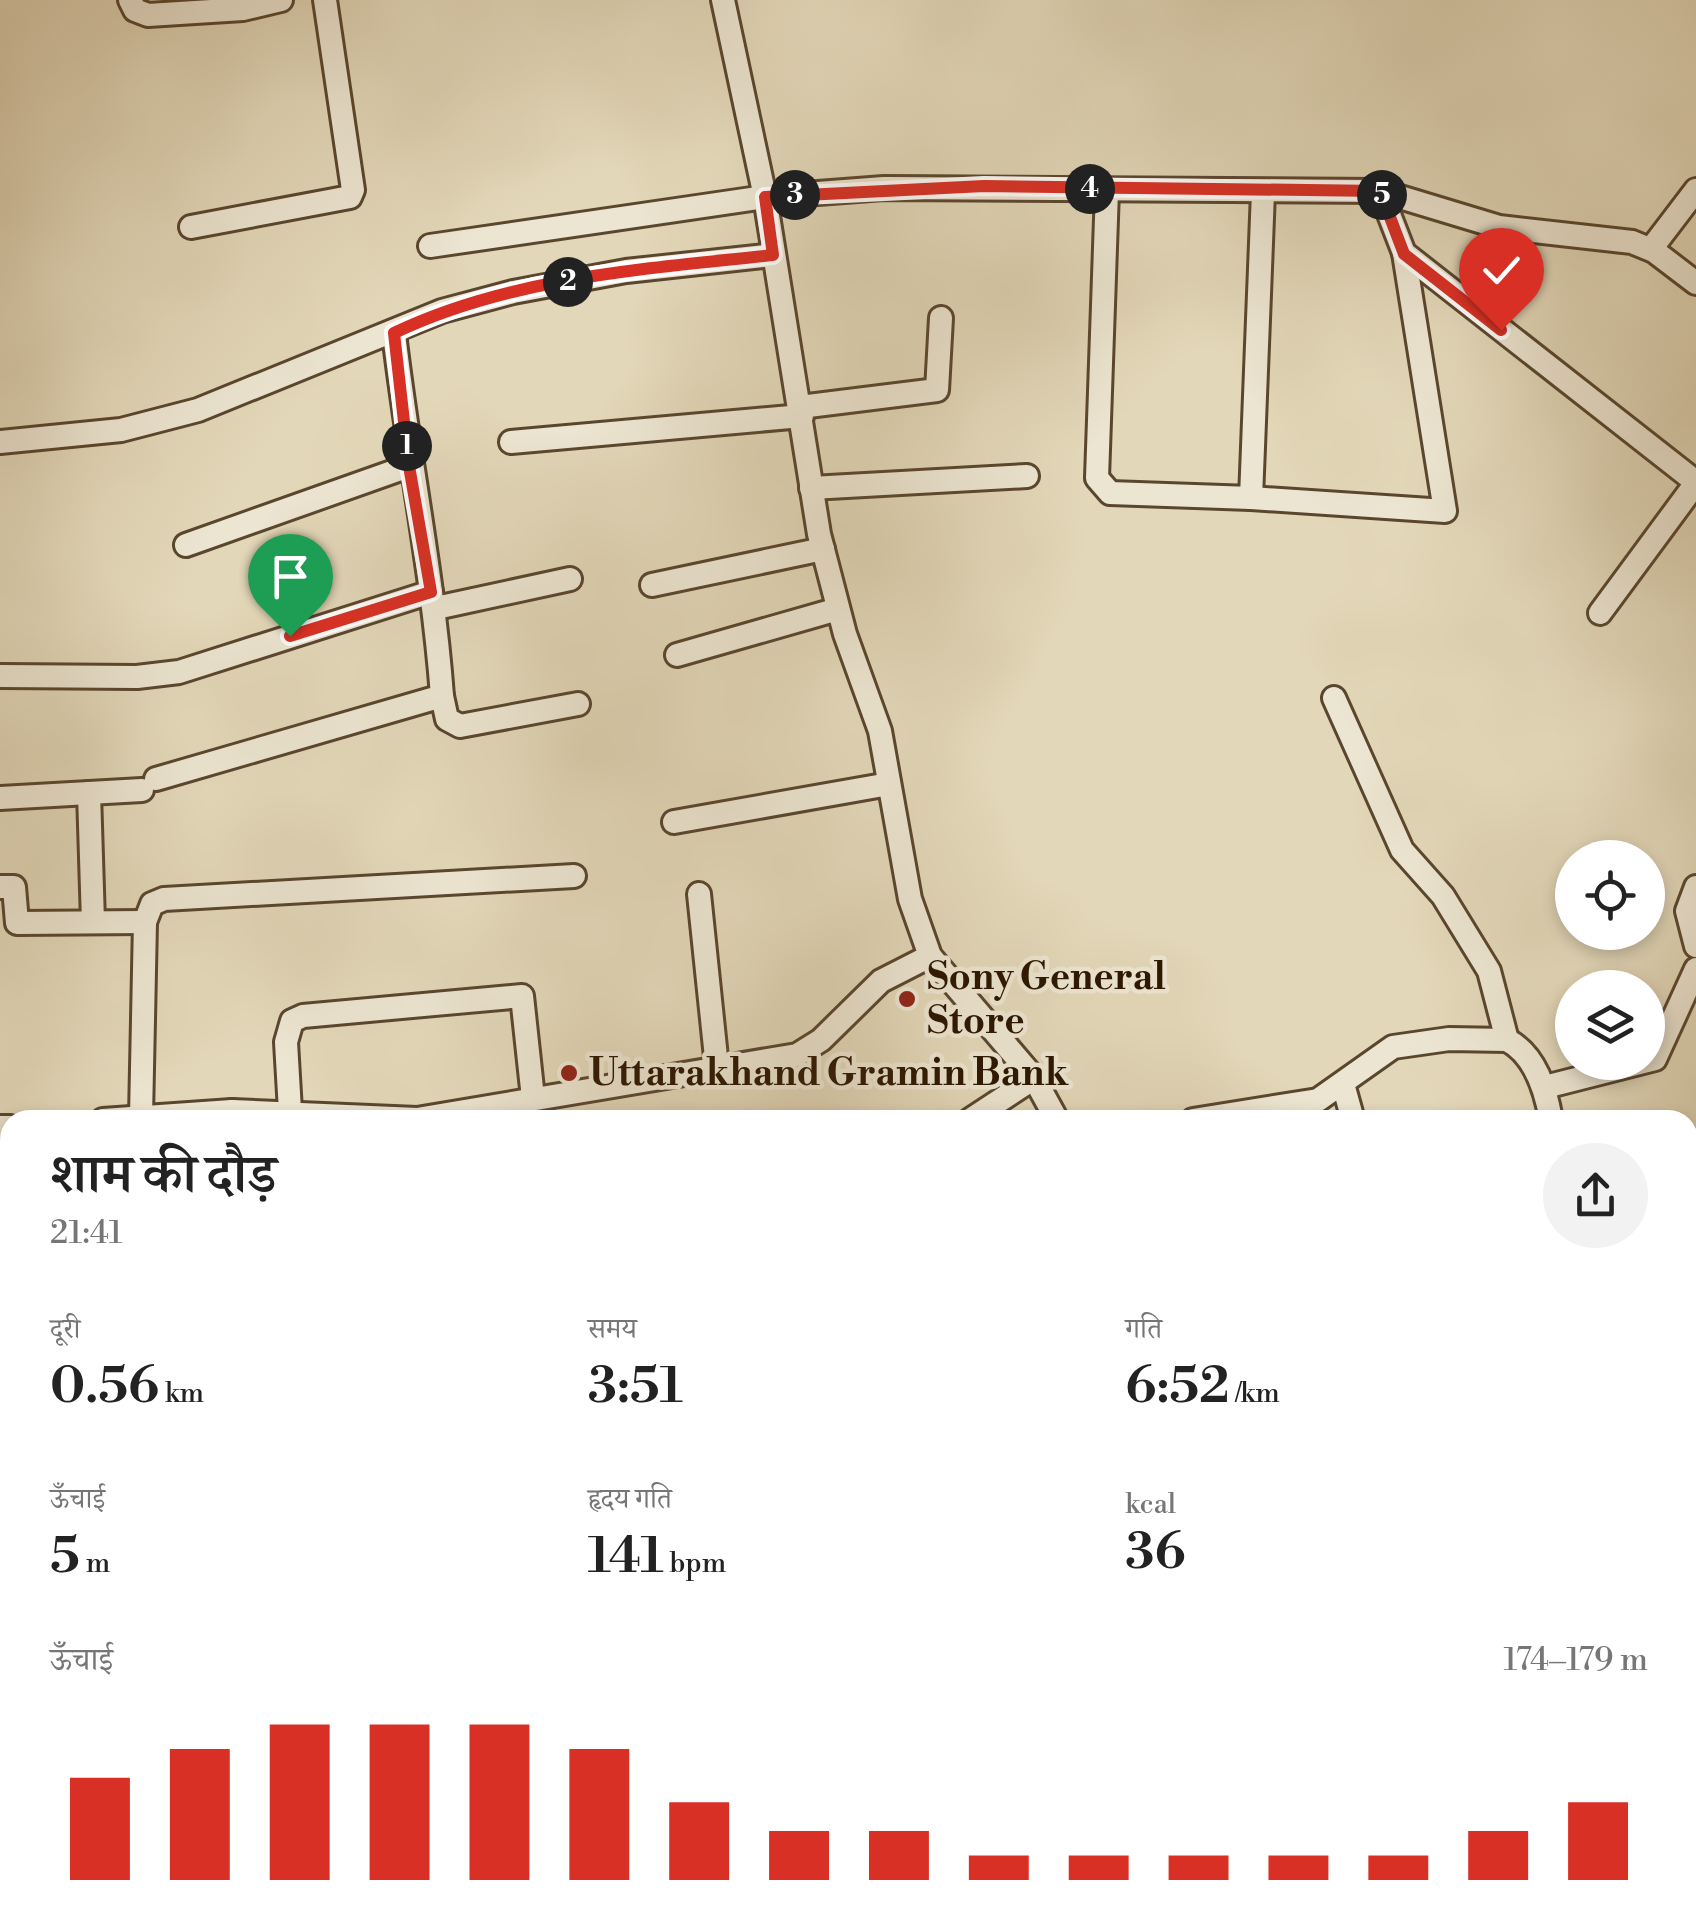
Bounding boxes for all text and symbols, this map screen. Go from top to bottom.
pin: 4 [1065,164,1115,214]
pin: 3 [770,170,820,220]
pin: 5 [1357,170,1407,220]
text: 4 [1081,171,1099,206]
text: 3 [787,177,803,212]
text: 5 [1373,177,1391,212]
pin [1459,228,1544,331]
icon: check [1474,243,1529,298]
pin: 2 [543,257,593,307]
text: 2 [559,264,577,299]
pin: 1 [382,421,432,471]
text: 1 [400,428,414,463]
pin [248,534,333,637]
icon: arrive [263,549,318,604]
map controls [1555,840,1665,1080]
button: locate [1555,840,1665,950]
place label: Sony General Store [927,954,1166,1045]
button: layers [1555,970,1665,1080]
marker: Sony General Store [896,988,918,1010]
place label: Uttarakhand Gramin Bank [589,1050,1069,1097]
marker: Uttarakhand Gramin Bank [558,1062,580,1084]
text: शाम की दौड़ [50,1141,276,1210]
button: share [1543,1143,1648,1248]
text: 21:41 [50,1213,122,1253]
text: दूरी [50,1312,80,1347]
text: समय [588,1312,637,1347]
text: गति [1125,1312,1162,1347]
text: 0.56 [50,1356,159,1418]
text: 3:51 [588,1356,683,1418]
text: 6:52 [1125,1356,1230,1418]
text: km [159,1376,204,1411]
text: /km [1230,1376,1280,1411]
text: ऊँचाई [50,1482,105,1517]
text: हृदय गति [588,1482,672,1517]
text: kcal [1125,1487,1176,1522]
text: 36 [1125,1522,1186,1584]
text: 5 [50,1526,80,1588]
text: 141 [588,1526,664,1588]
text: m [80,1546,110,1581]
text: bpm [664,1546,726,1581]
text: ऊँचाई [50,1640,113,1680]
text: 174–179 m [1504,1640,1648,1680]

